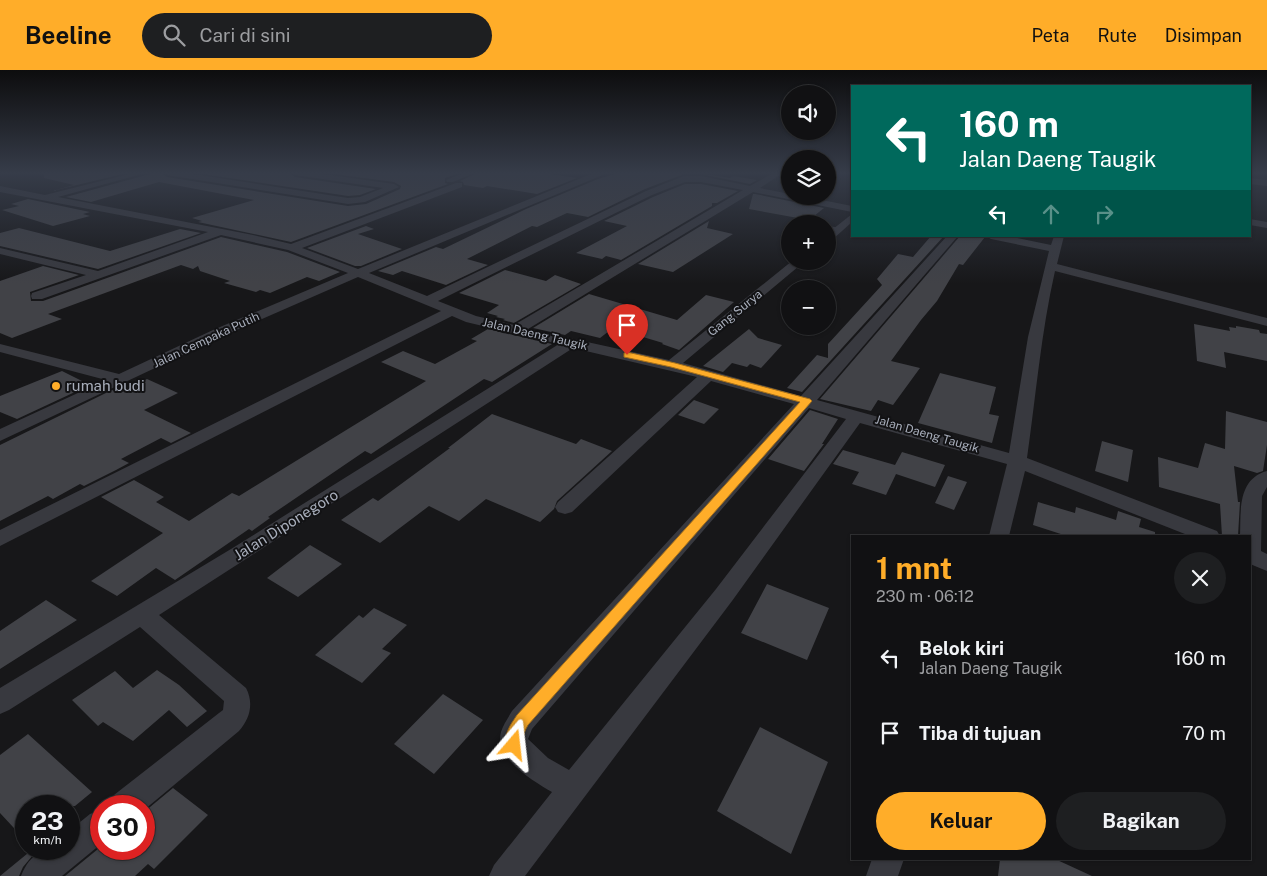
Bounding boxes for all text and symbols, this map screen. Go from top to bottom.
search box [142,13,492,58]
text: Beeline [25,21,112,49]
icon: search [160,21,188,49]
text: Cari di sini [200,24,290,46]
text: Peta [1031,25,1069,46]
text: Rute [1097,25,1137,46]
text: Disimpan [1165,25,1242,46]
map controls [781,85,836,335]
button: sound [781,85,836,140]
text: 160 m [959,104,1059,145]
icon: left [876,105,941,170]
text: Jalan Daeng Taugik [959,146,1156,172]
button: layers [781,150,836,205]
icon: left [984,200,1012,228]
icon: ahead [1037,200,1065,228]
icon: right [1090,200,1118,228]
button: + [781,215,836,270]
button: − [781,280,836,335]
street label: Gang Surya [705,287,765,339]
pin [606,304,648,355]
street label: Jalan Cempaka Putih [151,309,262,371]
icon: arrive [613,311,641,339]
street label: Jalan Daeng Taugik [481,315,589,353]
place label: rumah budi [66,377,145,394]
marker: rumah budi [50,380,62,392]
street label: Jalan Daeng Taugik [873,412,981,456]
street label: Jalan Diponegoro [230,486,341,564]
text: 1 mnt [876,550,952,586]
button: close [1174,552,1226,604]
text: 230 m · 06:12 [876,587,974,606]
text: Belok kiri [919,637,1004,659]
icon: left [876,644,904,672]
text: 160 m [1174,647,1226,669]
text: Jalan Daeng Taugik [919,659,1063,678]
position arrow [487,718,539,770]
icon: arrive [876,719,904,747]
text: Tiba di tujuan [919,722,1041,744]
text: 70 m [1182,722,1226,744]
button: Keluar [876,792,1046,850]
button: Bagikan [1056,792,1226,850]
speed limit sign: 30 [90,795,155,860]
text: 23 [31,806,64,836]
text: km/h [33,833,62,847]

